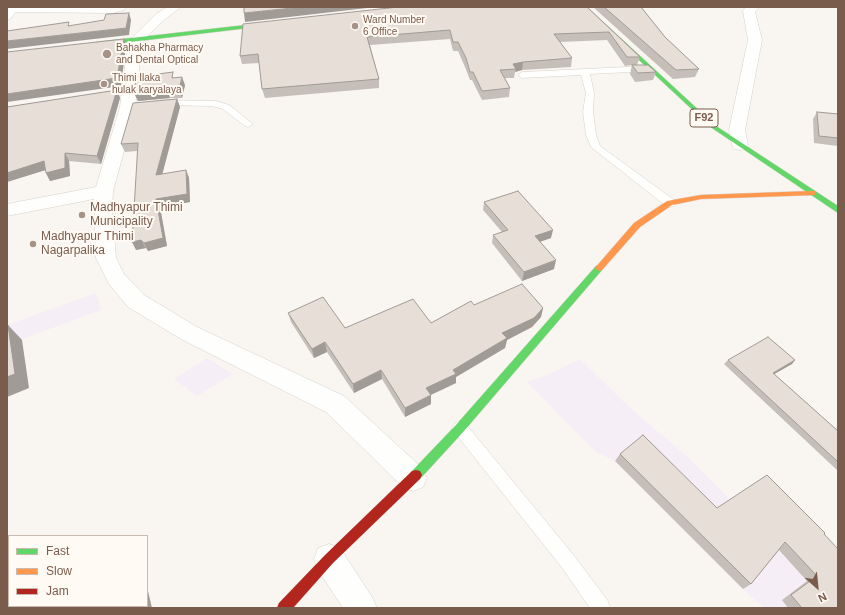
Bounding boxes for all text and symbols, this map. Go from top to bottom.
place label: Ward Number 6 Office [363,14,425,38]
marker: Ward Number 6 Office [350,21,360,31]
place label: Bahakha Pharmacy and Dental Optical [116,42,203,66]
marker: Bahakha Pharmacy and Dental Optical [101,48,113,60]
place label: Thimi Ilaka hulak karyalaya [112,72,181,96]
marker: Thimi Ilaka hulak karyalaya [99,79,109,89]
road number: F92 [690,109,718,127]
place label: Madhyapur Thimi Municipality [90,201,183,229]
marker: Madhyapur Thimi Municipality [77,210,87,220]
place label: Madhyapur Thimi Nagarpalika [41,230,134,258]
marker: Madhyapur Thimi Nagarpalika [28,239,38,249]
legend [8,535,148,607]
text: Fast [46,544,69,558]
text: Slow [46,564,72,578]
north arrow [797,567,837,607]
text: Jam [46,584,69,598]
text: N [816,591,829,605]

